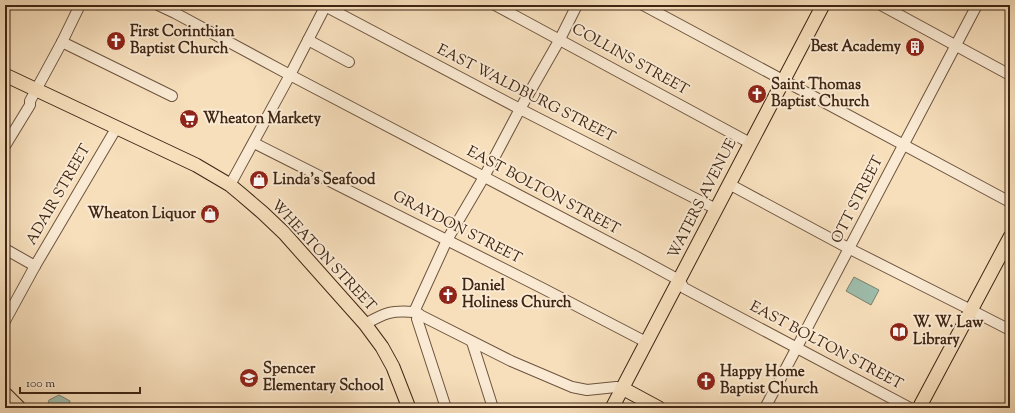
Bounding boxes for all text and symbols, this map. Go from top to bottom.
street label: COLLINS STREET [568,19,693,101]
place label: First Corinthian Baptist Church [130,22,235,60]
church icon: First Corinthian Baptist Church [105,30,127,52]
building icon: Best Academy [904,36,926,58]
place label: Best Academy [811,37,902,58]
street label: EAST WALDBURG STREET [433,40,619,148]
place label: Saint Thomas Baptist Church [771,75,870,113]
church icon: Saint Thomas Baptist Church [746,83,768,105]
supermarket icon: Wheaton Markety [178,108,200,130]
place label: Wheaton Markety [203,109,321,130]
street label: WATERS AVENUE [664,135,742,263]
street label: ADAIR STREET [22,140,97,249]
street label: EAST BOLTON STREET [463,142,624,241]
street label: OTT STREET [827,152,889,248]
shop icon: Linda's Seafood [248,169,270,191]
place label: Linda's Seafood [273,170,376,191]
street label: GRAYDON STREET [389,186,526,270]
street label: WHEATON STREET [266,196,381,317]
shop icon: Wheaton Liquor [199,203,221,225]
place label: Wheaton Liquor [88,204,196,225]
place label: Daniel Holiness Church [462,276,572,314]
church icon: Daniel Holiness Church [437,284,459,306]
street label: EAST BOLTON STREET [746,297,907,396]
place label: W. W. Law Library [913,313,984,351]
library icon: W. W. Law Library [888,321,910,343]
place label: Spencer Elementary School [263,359,385,397]
place label: Happy Home Baptist Church [720,362,819,400]
school or university icon: Spencer Elementary School [238,367,260,389]
scale bar [20,369,140,395]
church icon: Happy Home Baptist Church [695,370,717,392]
text: 100 m [26,375,55,393]

